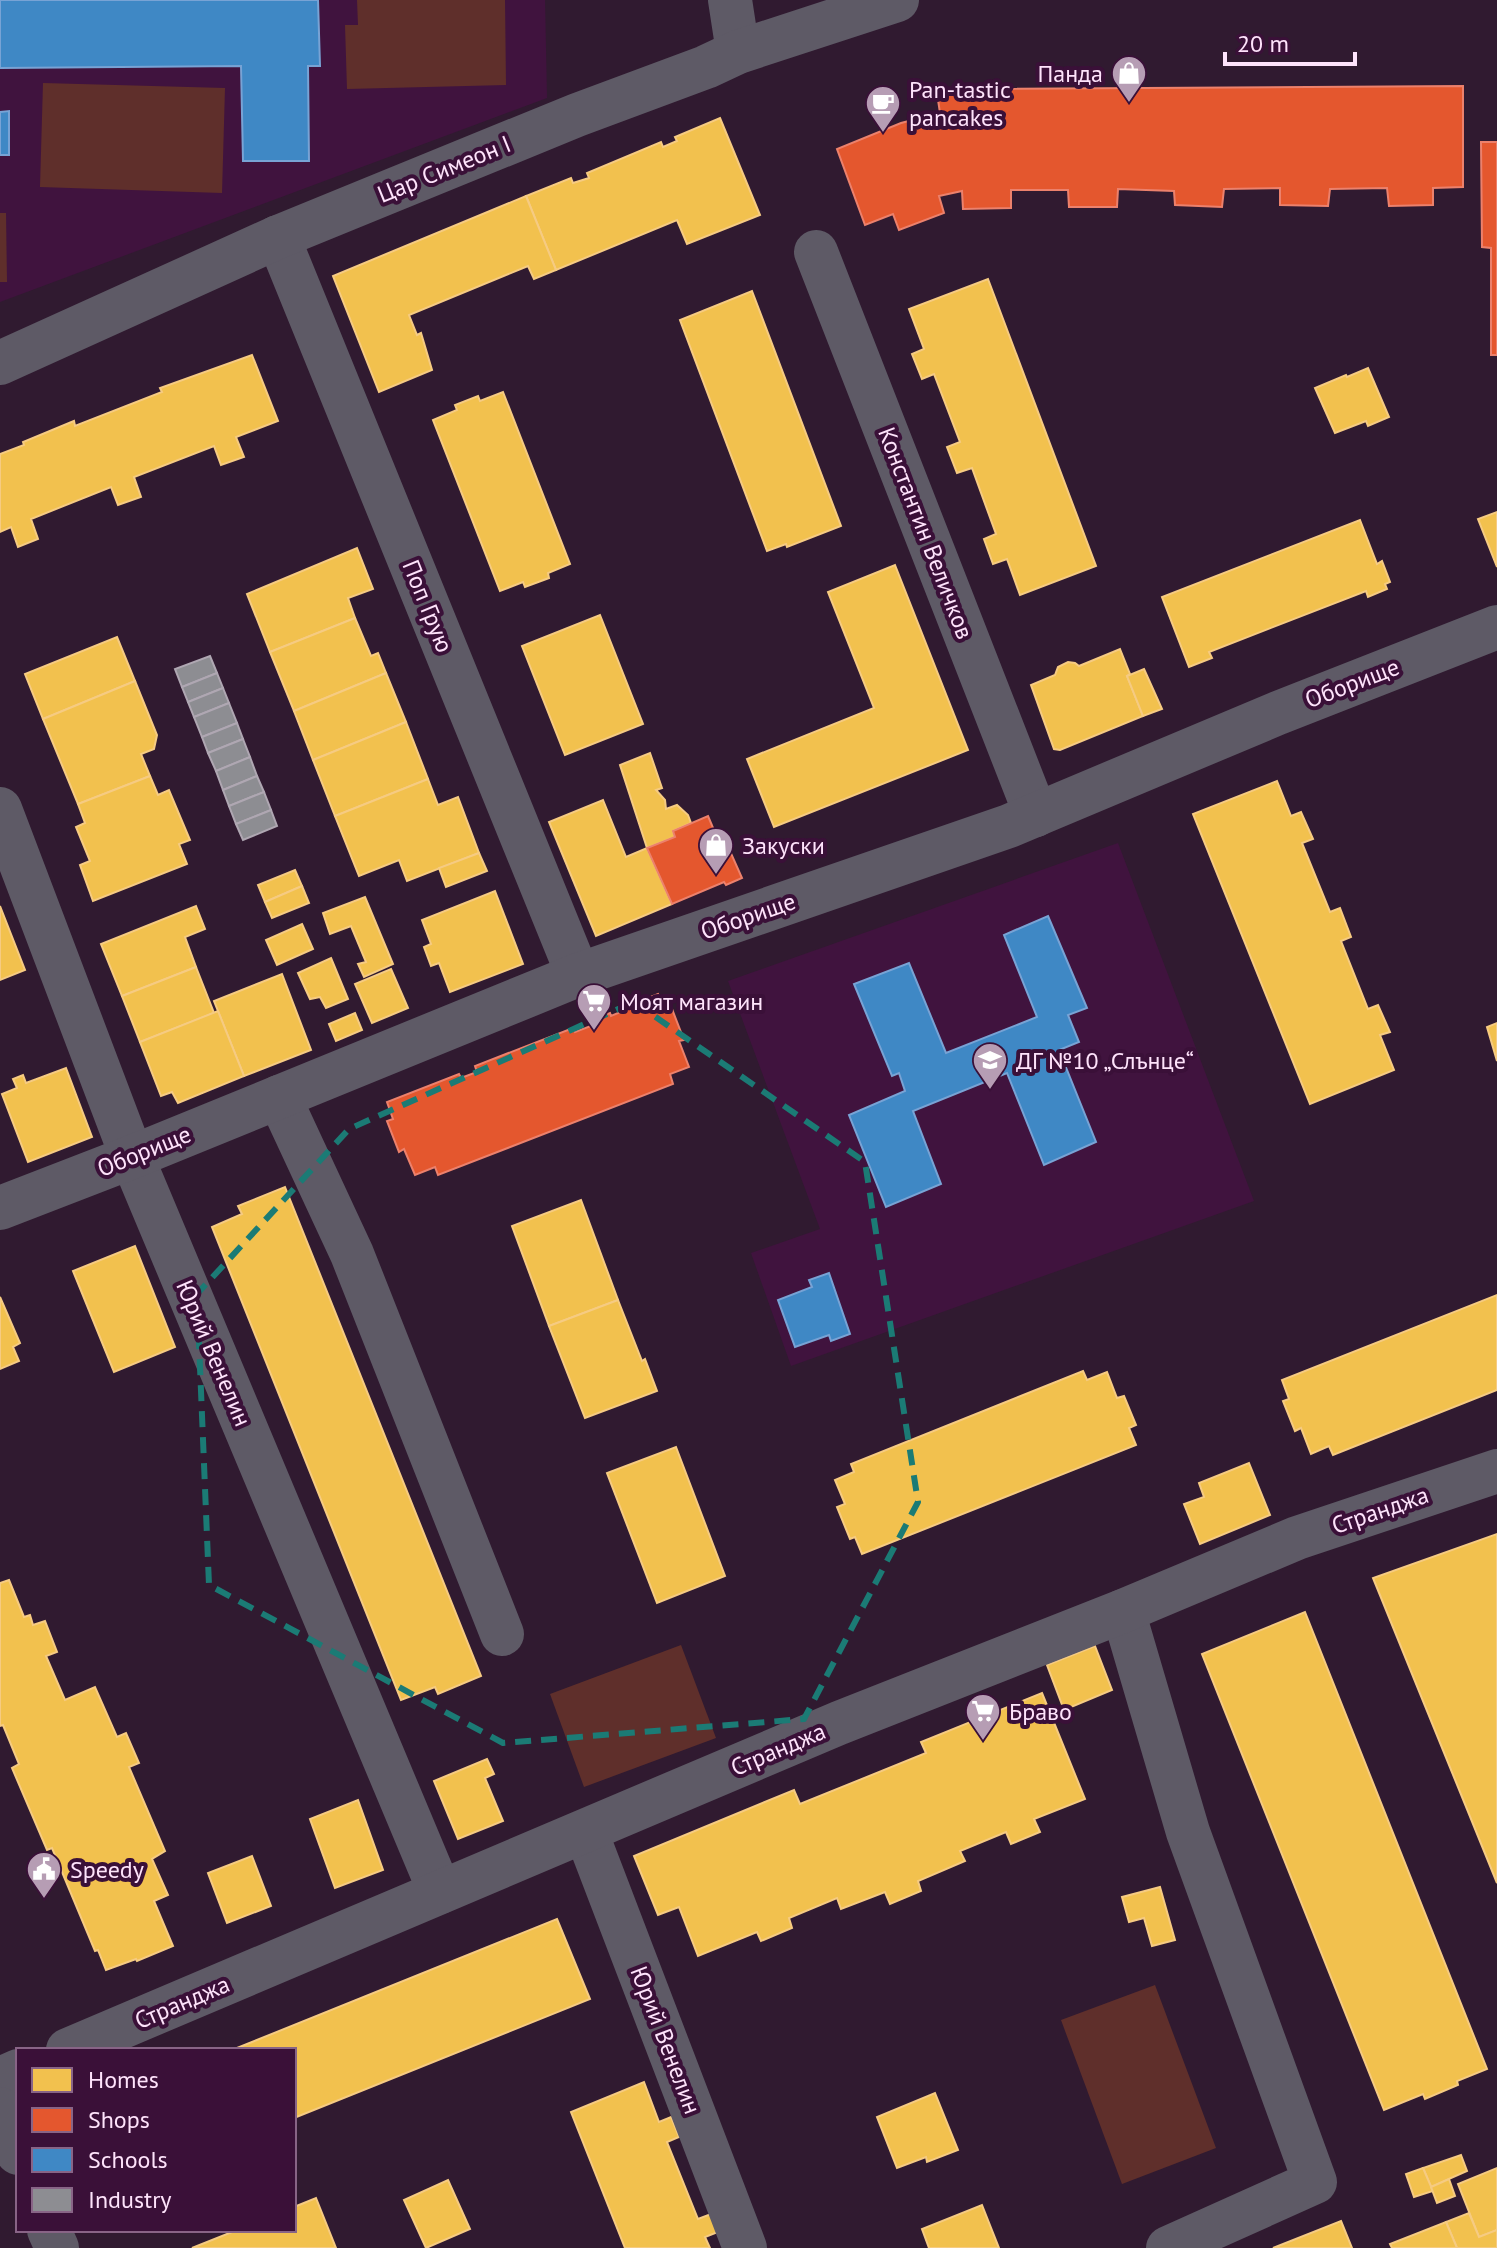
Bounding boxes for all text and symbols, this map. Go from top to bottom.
scale bar [1225,16,1355,66]
text: 20 m [1237,28,1289,59]
shop icon: Панда [1110,54,1148,104]
place label: Панда [1037,58,1103,89]
place label: Pan-tastic pancakes [909,74,1011,133]
cafe icon: Pan-tastic pancakes [864,84,902,134]
street label: Цар Симеон I [373,128,515,210]
street label: Константин Величков [871,423,981,643]
street label: Поп Грую [395,555,461,657]
street label: Оборище [1300,651,1404,715]
shop icon: Закуски [697,826,735,876]
place label: Закуски [742,830,825,861]
street label: Оборище [696,885,800,947]
supermarket icon: Моят магазин [575,982,613,1032]
place label: Моят магазин [620,986,763,1017]
school or university icon: ДГ №10 „Слънце“ [971,1041,1009,1091]
place label: ДГ №10 „Слънце“ [1016,1045,1194,1076]
street label: Оборище [93,1118,195,1184]
street label: Юрий Венелин [169,1275,259,1431]
street label: Странджа [1328,1479,1432,1541]
supermarket icon: Браво [964,1692,1002,1742]
place label: Браво [1009,1696,1072,1727]
street label: Странджа [726,1715,830,1783]
public building icon: Speedy [25,1850,63,1900]
place label: Speedy [70,1854,144,1885]
street label: Юрий Венелин [624,1962,708,2118]
street label: Странджа [130,1968,234,2036]
legend [16,2048,296,2232]
text: Homes [88,2064,159,2095]
text: Shops [88,2104,150,2135]
text: Schools [88,2144,168,2175]
text: Industry [88,2184,172,2215]

